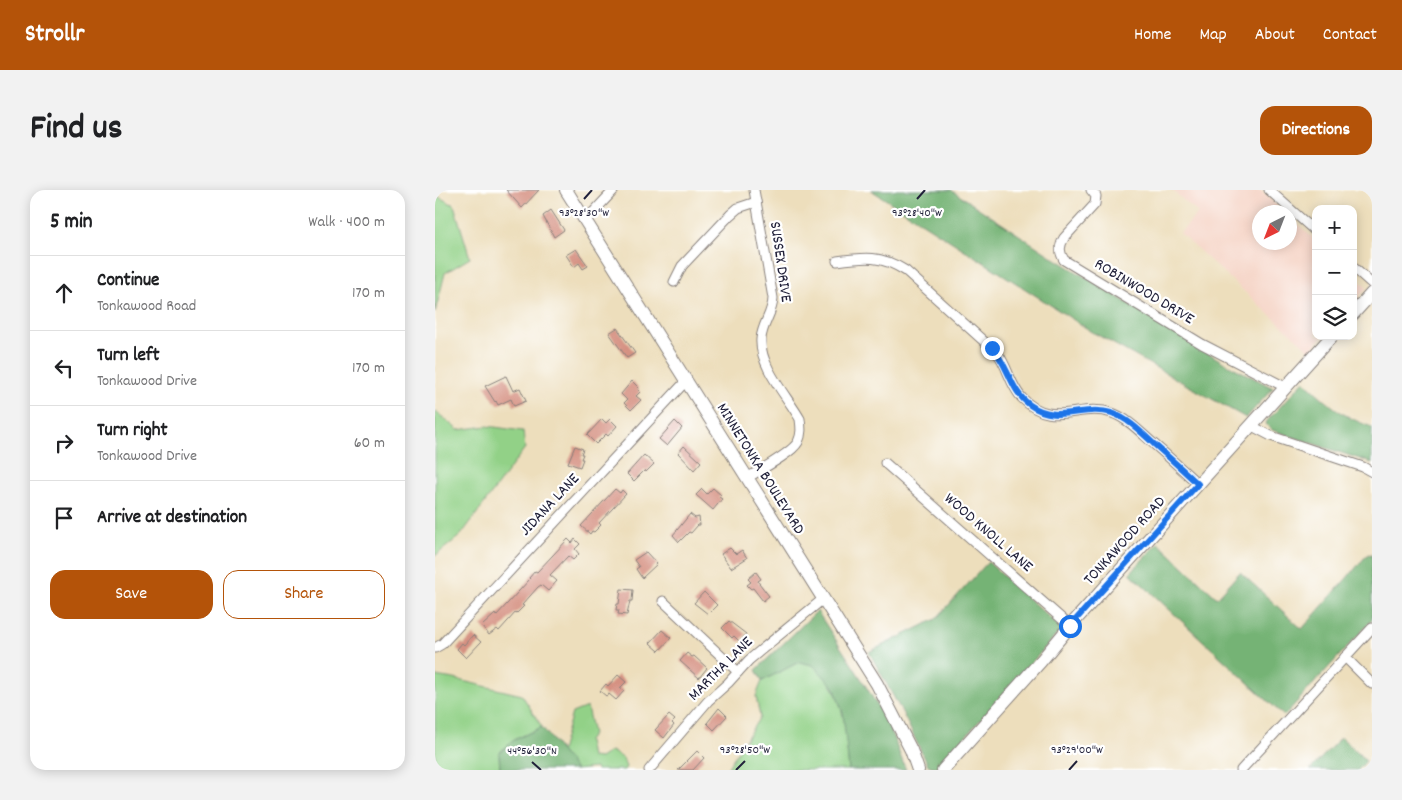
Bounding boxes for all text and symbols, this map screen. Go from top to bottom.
text: Strollr [25,18,84,52]
text: Home [1134,23,1171,48]
text: Map [1199,23,1227,48]
text: About [1255,23,1295,48]
text: Contact [1323,23,1377,48]
text: Find us [30,105,122,155]
button: Directions [1260,106,1372,155]
text: 93°28'30"W [559,205,609,222]
text: 93°28'40"W [892,205,942,222]
north arrow [1252,205,1297,250]
map controls [1312,205,1357,340]
button: + [1312,205,1357,250]
text: 5 min [50,208,93,238]
text: Walk · 400 m [308,211,385,234]
street label: SUSSEX DRIVE [763,220,797,305]
button: − [1312,250,1357,295]
street label: ROBINWOOD DRIVE [1090,253,1199,331]
text: Continue [97,268,159,295]
icon: ahead [50,279,78,307]
text: 170 m [352,282,385,305]
text: Tonkawood Road [97,295,196,318]
button: layers [1312,295,1357,340]
route end [981,337,1004,360]
text: Turn left [97,343,160,370]
icon: left [50,354,78,382]
text: 170 m [352,357,385,380]
text: Tonkawood Drive [97,370,197,393]
street label: MINNETONKA BOULEVARD [710,399,810,539]
text: Turn right [97,418,168,445]
icon: right [50,429,78,457]
text: 60 m [354,432,385,455]
text: Tonkawood Drive [97,445,197,468]
street label: JIDANA LANE [515,468,586,542]
street label: WOOD KNOLL LANE [939,488,1038,579]
street label: TONKAWOOD ROAD [1079,491,1171,591]
icon: arrive [50,504,78,532]
text: Arrive at destination [97,505,247,532]
button: Save [50,570,213,619]
button: Share [223,570,385,619]
route start [1059,615,1082,638]
street label: MARTHA LANE [683,631,759,707]
text: 93°28'50"W [720,742,770,759]
text: 93°29'00"W [1051,742,1103,759]
text: 44°56'30"N [507,743,557,760]

